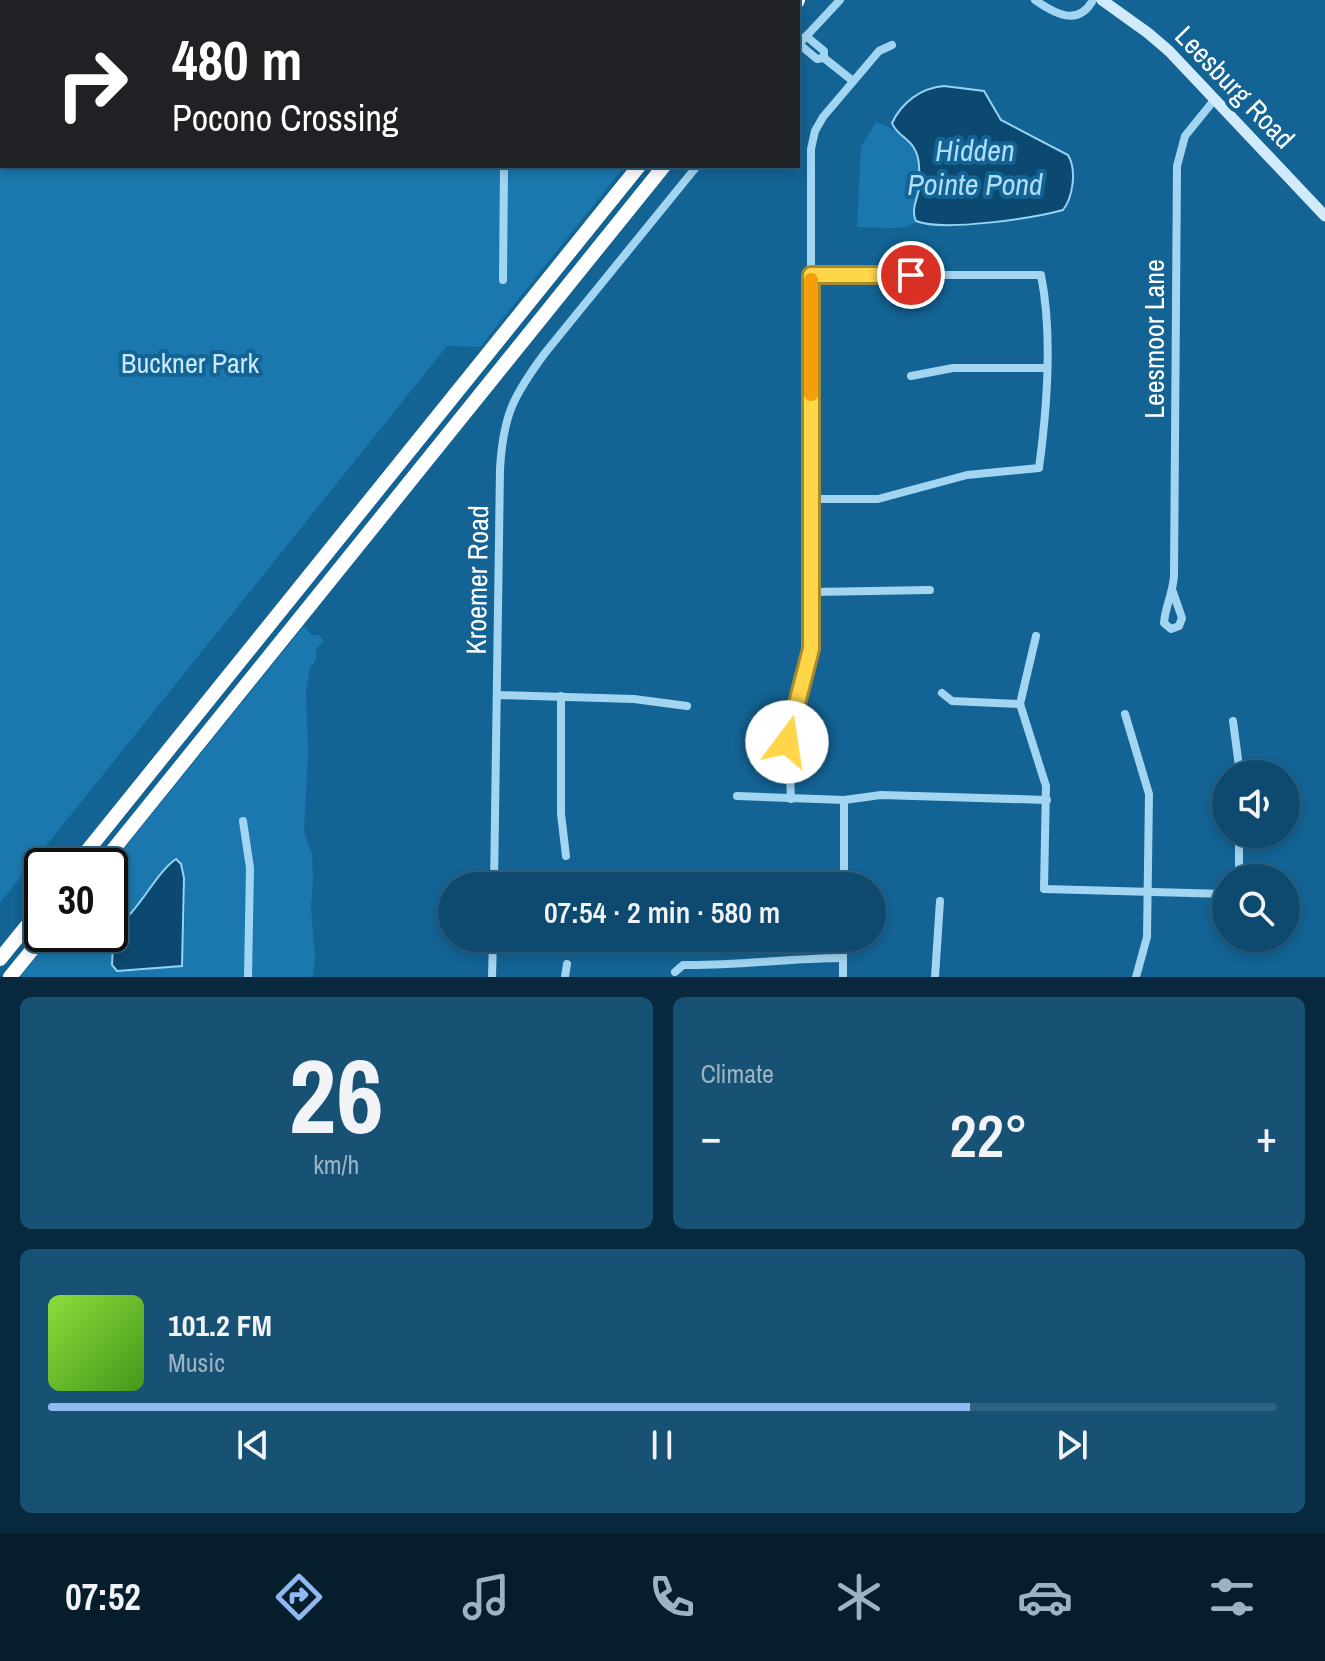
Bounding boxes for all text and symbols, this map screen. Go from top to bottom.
street label: Leesburg Road [1167,17,1303,157]
text: 480 m [172,22,302,97]
icon: right [40,32,144,136]
text: Pocono Crossing [172,94,398,142]
water label: Hidden Pointe Pond [907,130,1043,204]
pin [877,241,945,309]
icon: arrive [889,253,933,297]
street label: Leesmoor Lane [1135,259,1173,419]
park label: Buckner Park [121,344,259,382]
street label: Kroemer Road [457,505,497,655]
position arrow [745,700,829,784]
map controls [1212,760,1300,952]
button: sound [1212,760,1300,848]
speed limit sign: 30 [24,848,128,952]
button: search [1212,864,1300,952]
text: 07:54 · 2 min · 580 m [544,892,780,932]
text: 26 [289,1025,384,1165]
text: Climate [701,1056,774,1091]
text: 22° [949,1095,1028,1176]
text: − [701,1106,722,1166]
text: + [1256,1106,1277,1166]
text: km/h [313,1147,359,1182]
text: 101.2 FM [168,1305,272,1345]
text: Music [168,1345,225,1380]
icon: previous [231,1423,275,1467]
icon: pause [640,1423,684,1467]
icon: next [1050,1423,1094,1467]
icon: directions [271,1569,327,1625]
icon: music [458,1569,514,1625]
icon: phone [644,1569,700,1625]
icon: climate [831,1569,887,1625]
icon: car [1017,1569,1073,1625]
icon: filters [1204,1569,1260,1625]
text: 07:52 [65,1573,141,1621]

